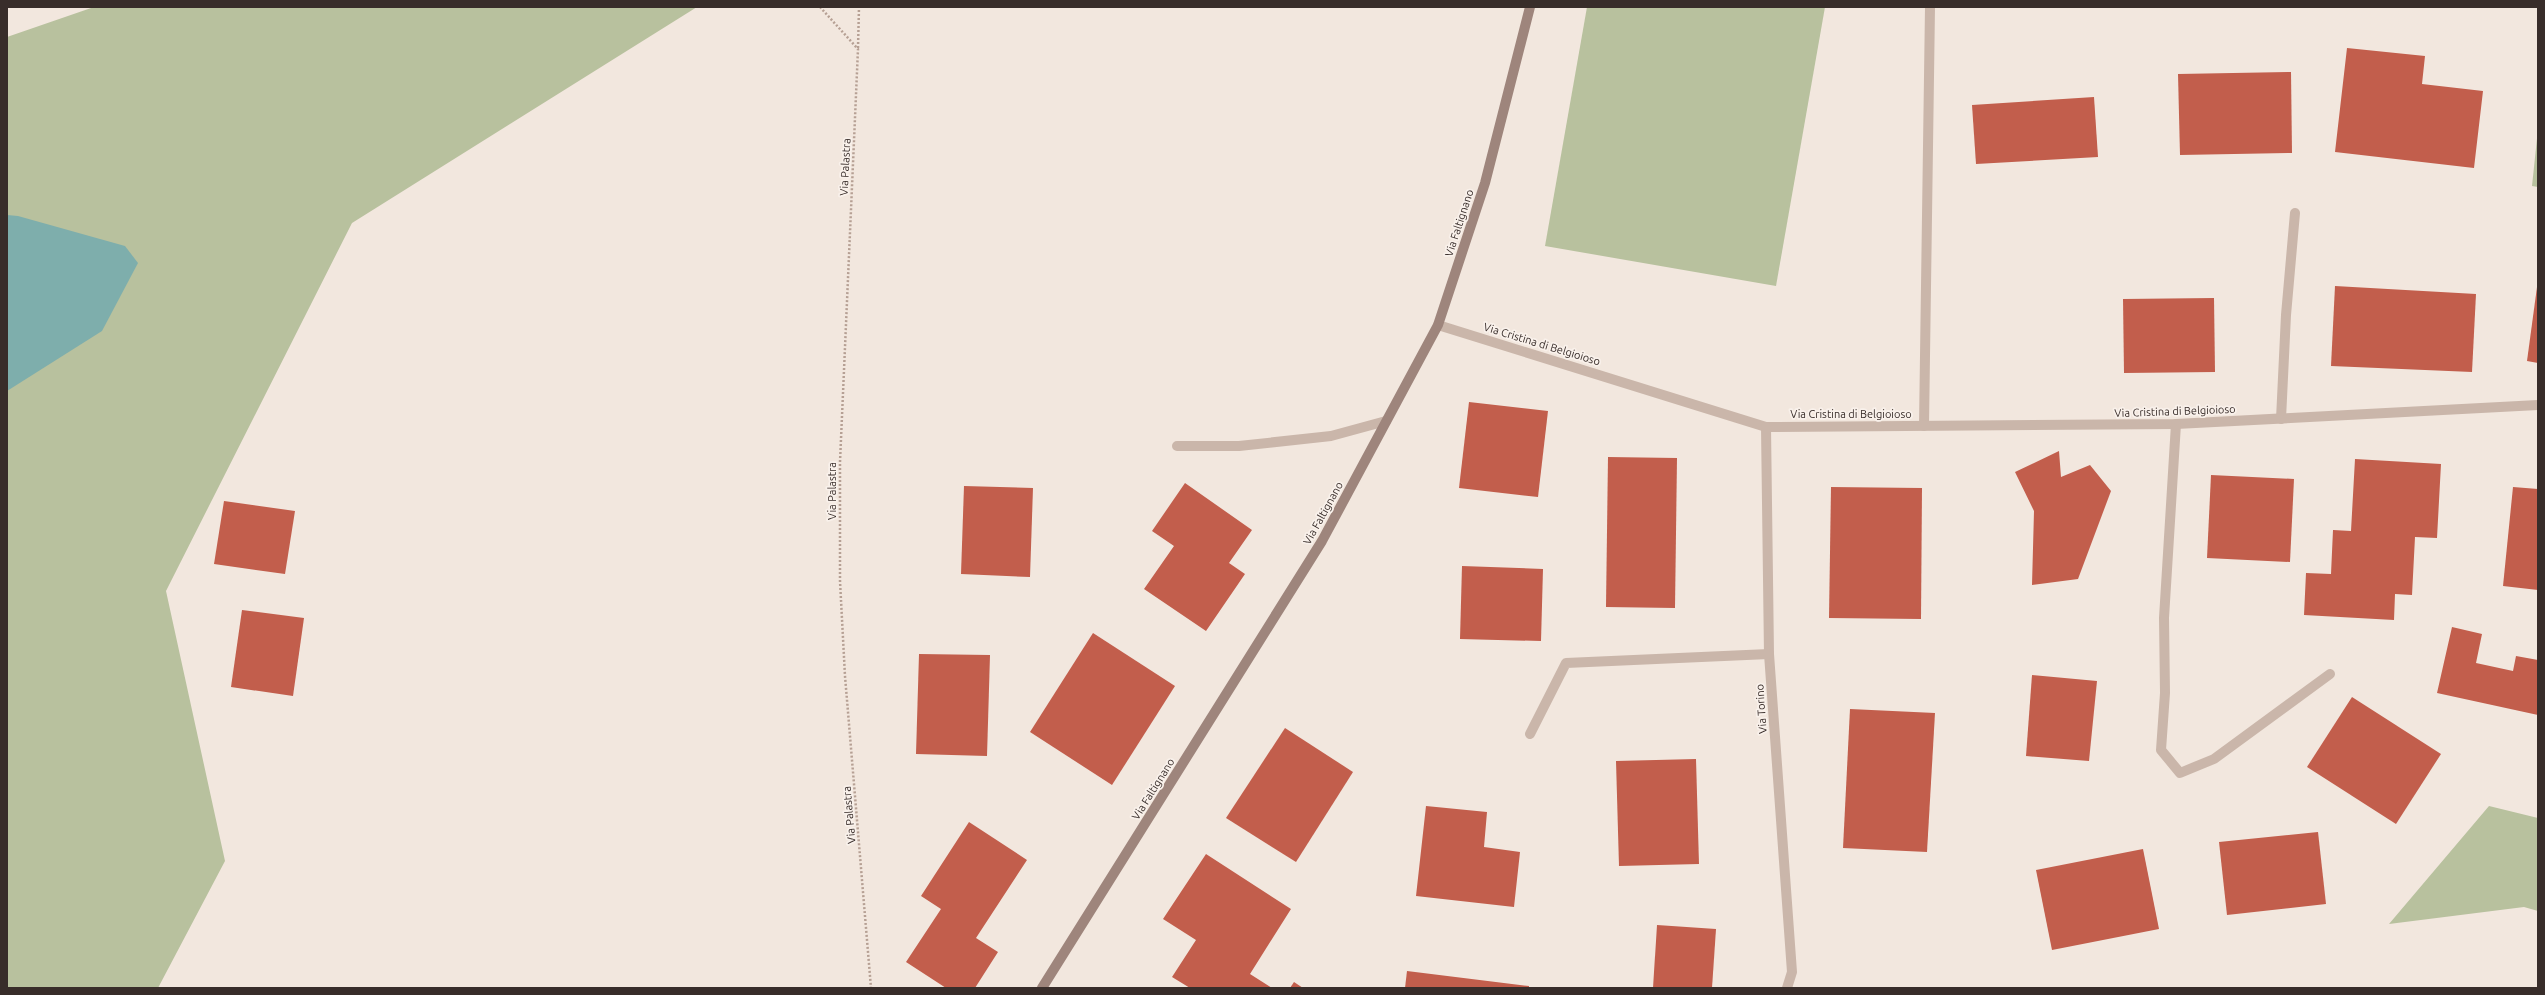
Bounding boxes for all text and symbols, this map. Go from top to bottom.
street label: Via Palastra [837,138,853,196]
street label: Via Faltignano [1442,188,1476,258]
street label: Via Cristina di Belgioioso [1482,321,1602,367]
street label: Via Cristina di Belgioioso [2114,403,2236,419]
street label: Via Cristina di Belgioioso [1790,408,1912,420]
street label: Via Palastra [826,462,838,520]
street label: Via Faltignano [1301,479,1345,547]
street label: Via Torino [1753,684,1769,734]
street label: Via Faltignano [1129,756,1177,822]
street label: Via Palastra [841,786,857,844]

